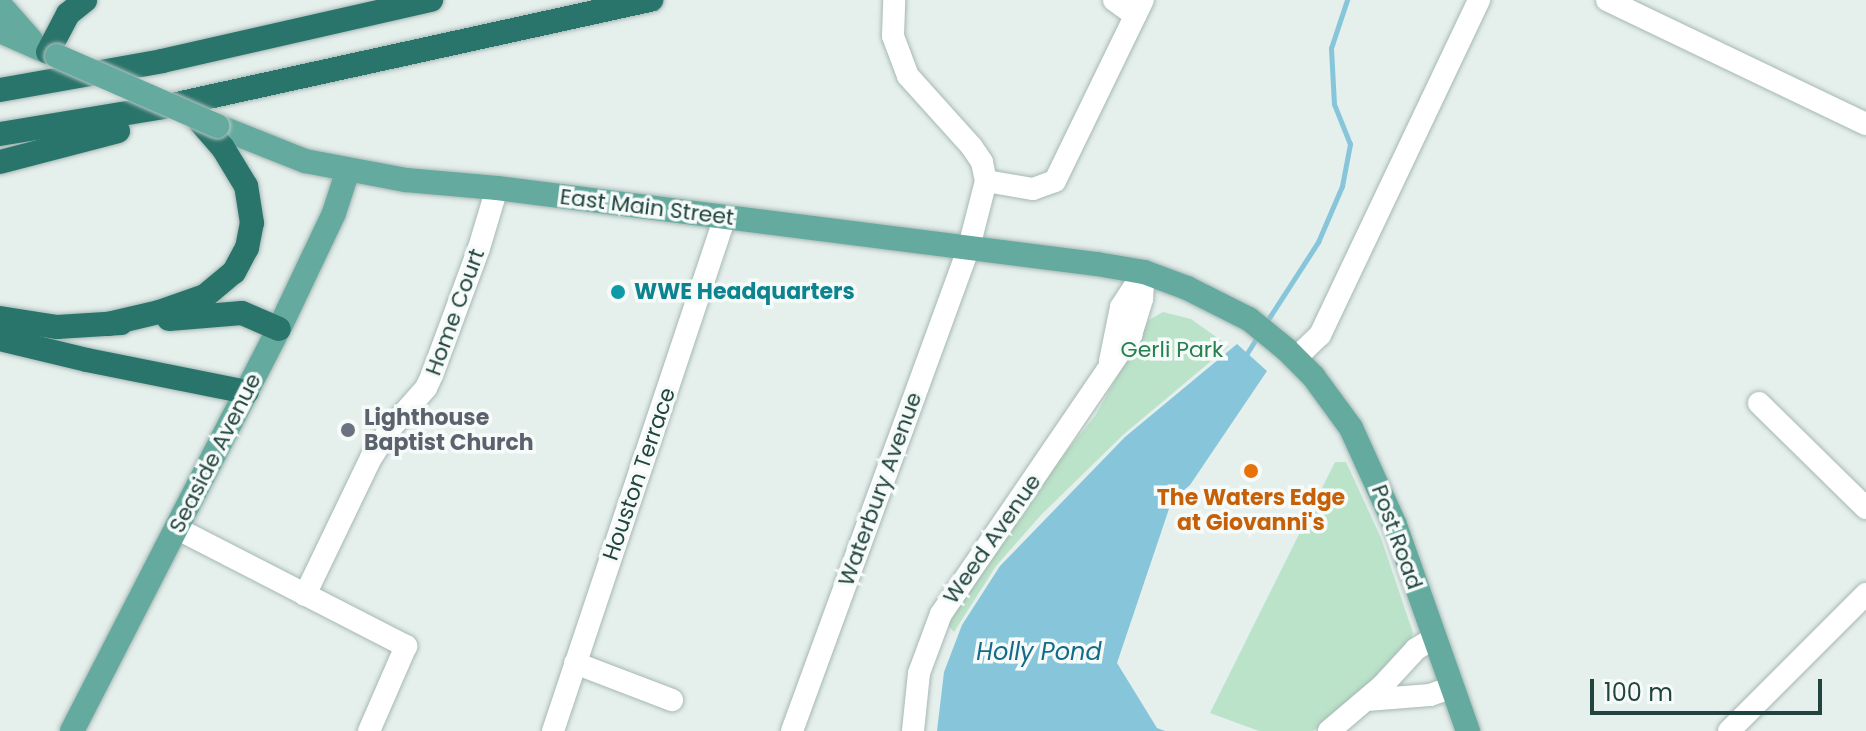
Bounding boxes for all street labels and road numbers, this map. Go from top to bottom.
street label: East Main Street [558,183,736,231]
street label: Home Court [420,245,490,379]
street label: Seaside Avenue [163,369,267,537]
street label: Houston Terrace [597,384,681,564]
street label: Waterbury Avenue [833,389,927,589]
street label: Weed Avenue [938,469,1046,609]
street label: Post Road [1366,481,1428,593]

